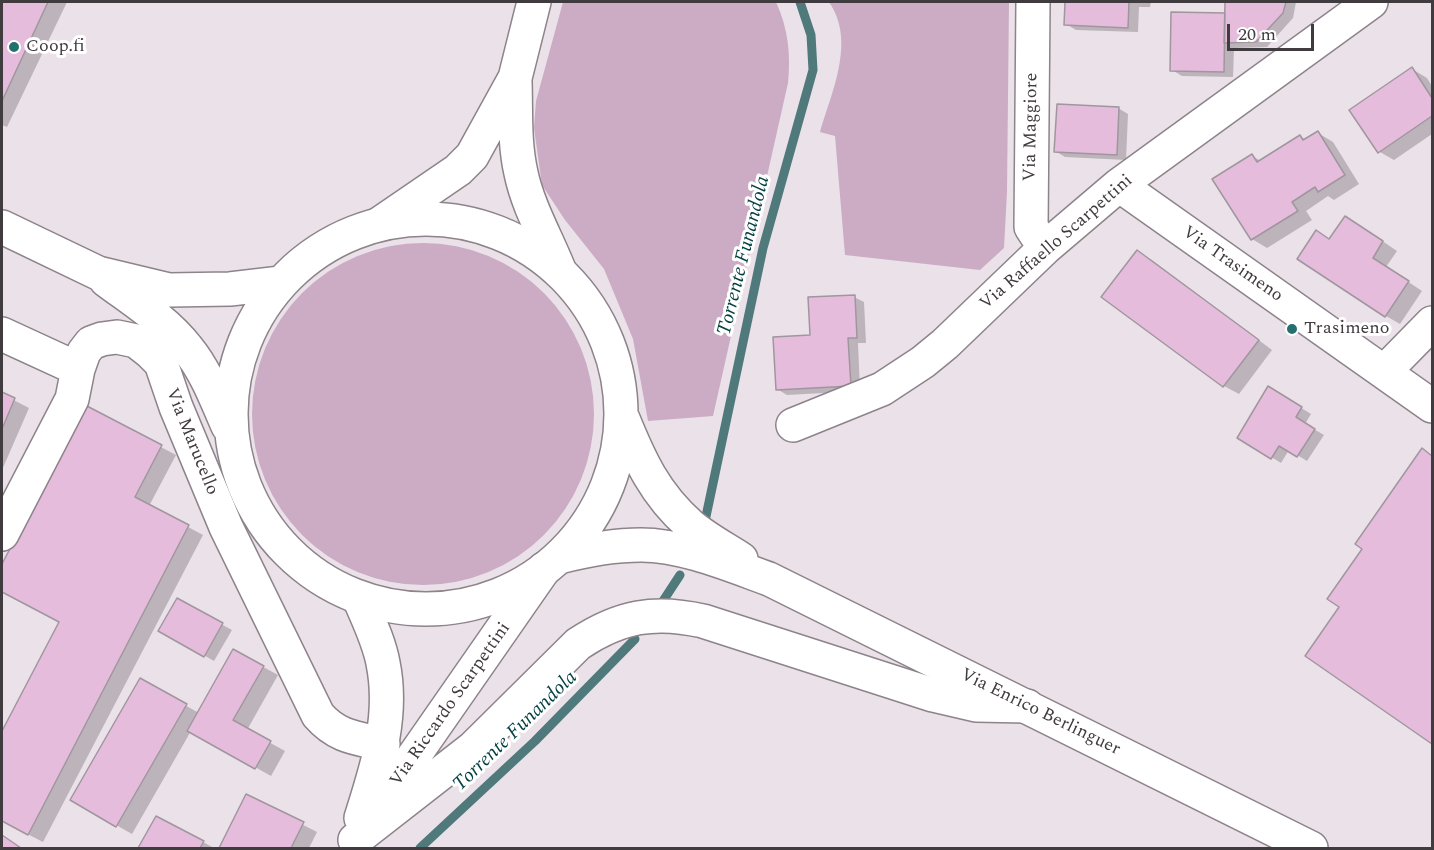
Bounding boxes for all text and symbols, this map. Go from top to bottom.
scale bar [1230,12,1317,50]
text: 20 m [1238,21,1276,48]
place label: Coop.fi [26,36,85,58]
marker: Coop.fi [7,40,21,54]
street label: Via Maggiore [1020,72,1044,182]
street label: Via Raffaello Scarpettini [976,171,1138,315]
water label: Torrente Funandola [714,174,776,338]
street label: Via Trasimeno [1178,222,1286,308]
place label: Trasimeno [1304,318,1390,340]
marker: Trasimeno [1285,322,1299,336]
street label: Via Marucello [160,385,222,499]
street label: Via Riccardo Scarpettini [386,619,516,791]
street label: Via Enrico Berlinguer [957,665,1123,761]
water label: Torrente Funandola [449,667,583,797]

